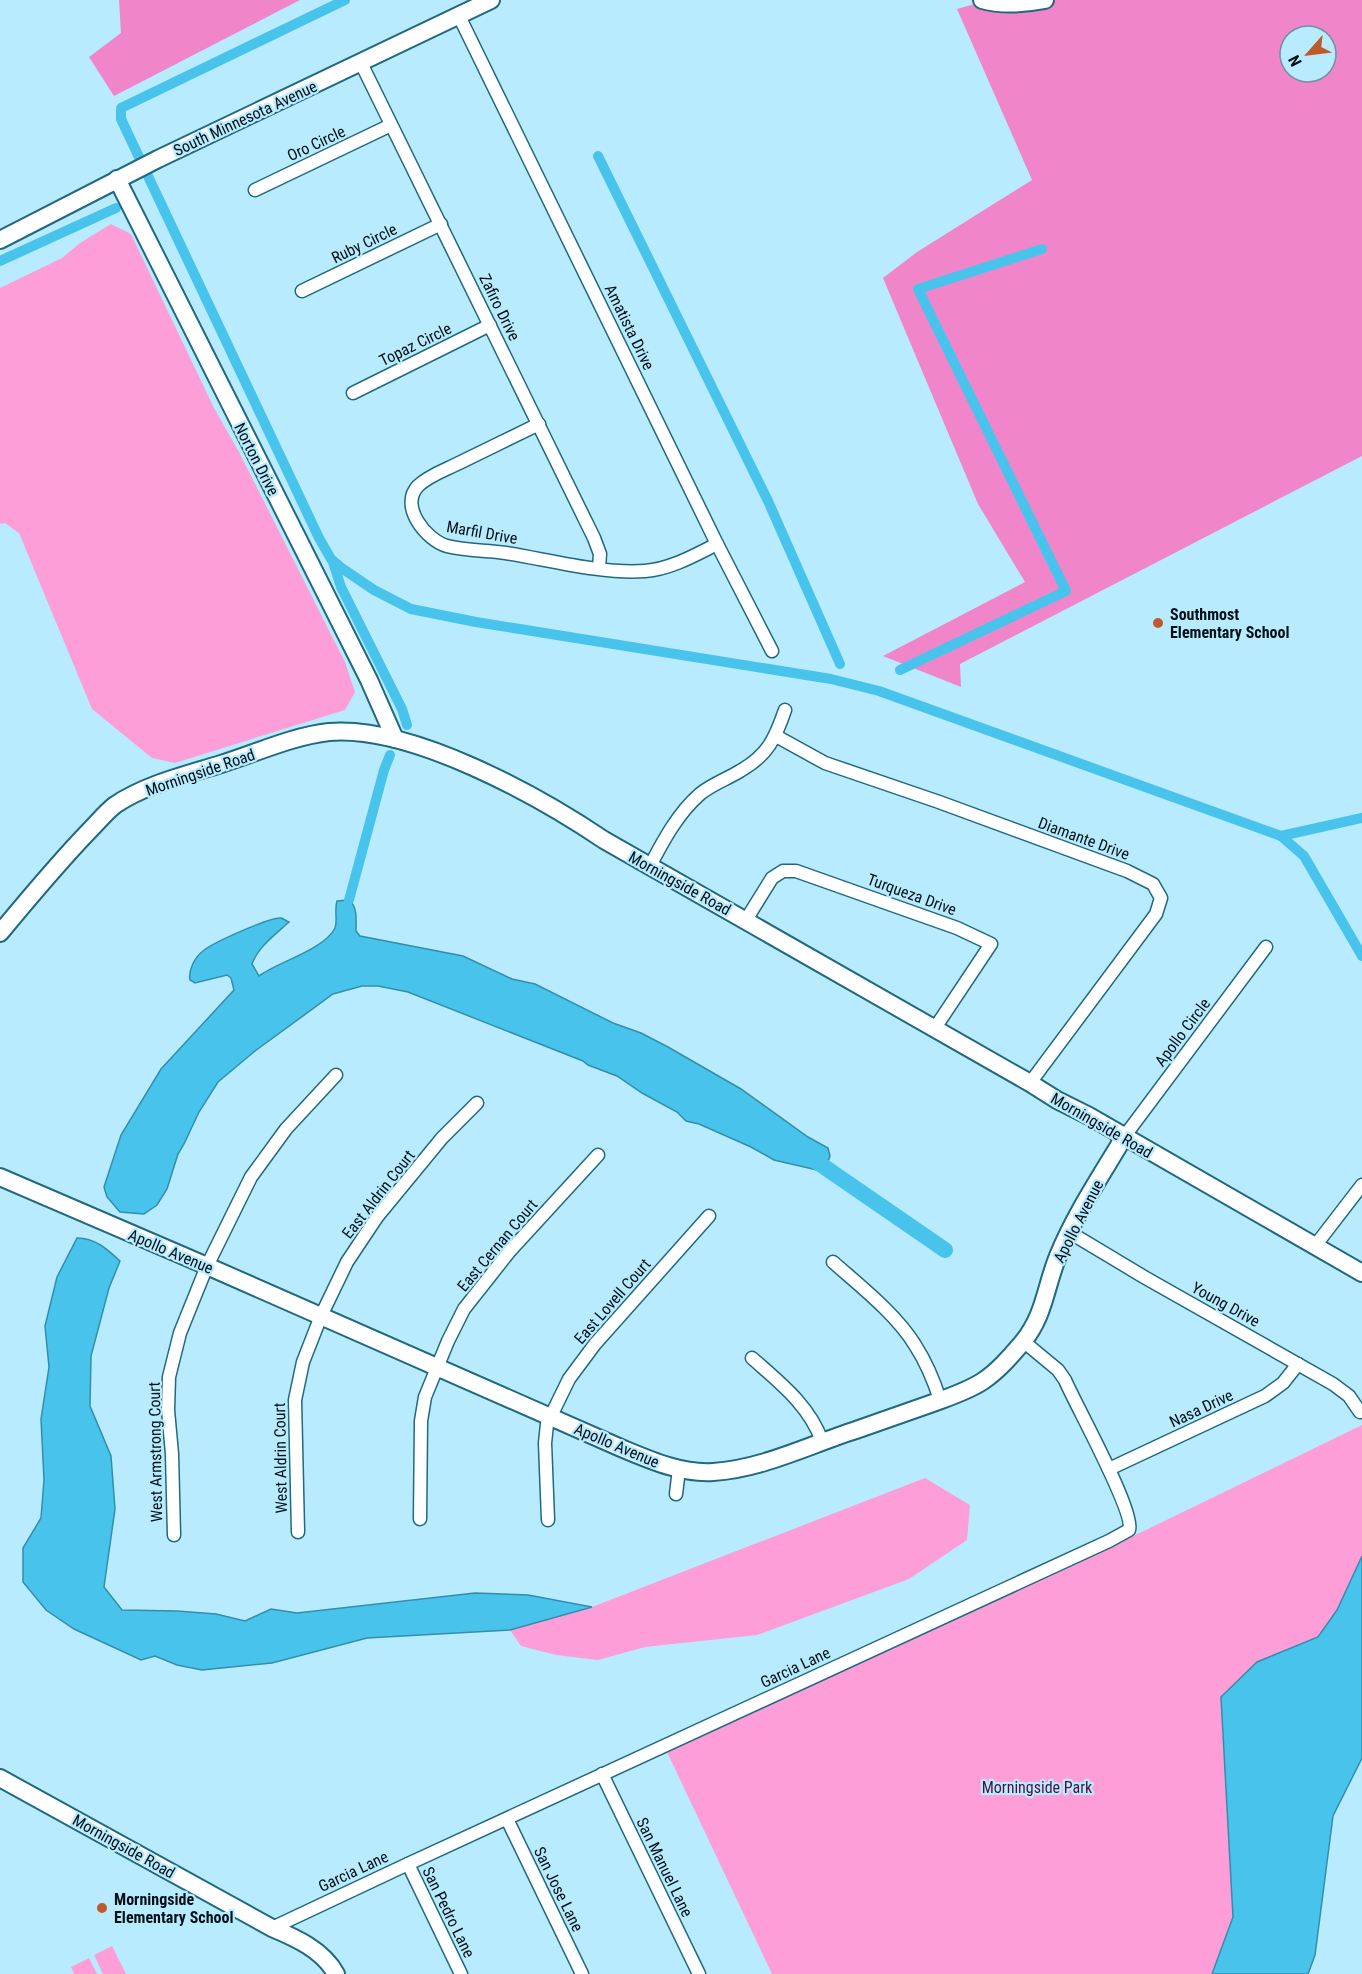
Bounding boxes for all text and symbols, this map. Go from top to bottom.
north arrow [1278,24,1338,84]
text: N [1285,52,1306,70]
street label: South Minnesota Avenue [170,77,320,160]
street label: Oro Circle [284,122,348,165]
street label: Ruby Circle [328,219,400,267]
street label: Zafiro Drive [475,271,524,344]
street label: Amatista Drive [601,281,658,373]
street label: Topaz Circle [376,319,454,370]
street label: Norton Drive [230,420,283,499]
street label: Marfil Drive [445,517,519,548]
place label: Southmost Elementary School [1170,605,1289,642]
marker: Southmost Elementary School [1151,616,1165,630]
street label: Morningside Road [143,745,257,800]
street label: Diamante Drive [1036,813,1132,864]
street label: Morningside Road [625,847,734,919]
street label: Turqueza Drive [865,870,959,919]
street label: Apollo Circle [1151,995,1214,1070]
street label: Morningside Road [1048,1089,1156,1162]
street label: East Aldrin Court [338,1146,419,1242]
street label: Apollo Avenue [1049,1177,1107,1266]
street label: East Cernan Court [453,1195,542,1295]
street label: Apollo Avenue [126,1225,216,1278]
street label: East Lovell Court [570,1255,655,1348]
street label: Young Drive [1188,1278,1263,1331]
street label: West Armstrong Court [145,1381,166,1522]
street label: Nasa Drive [1166,1385,1236,1431]
street label: West Aldrin Court [270,1402,291,1514]
street label: Apollo Avenue [572,1419,662,1472]
street label: Garcia Lane [757,1643,833,1692]
park label: Morningside Park [982,1778,1093,1797]
street label: Morningside Road [69,1810,178,1882]
street label: San Manuel Lane [632,1815,697,1920]
street label: San Jose Lane [530,1844,587,1935]
street label: Garcia Lane [315,1847,391,1896]
street label: San Pedro Lane [418,1864,479,1961]
place label: Morningside Elementary School [114,1890,233,1927]
marker: Morningside Elementary School [95,1901,109,1915]

